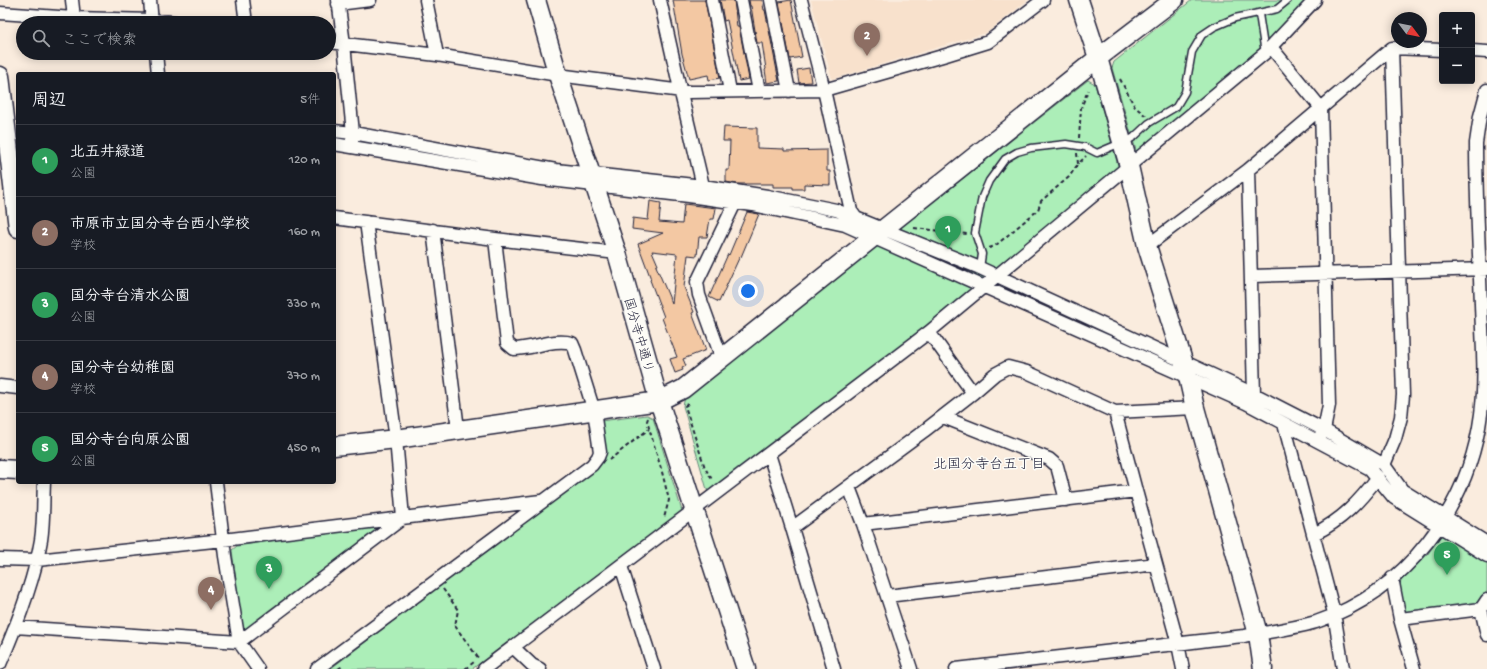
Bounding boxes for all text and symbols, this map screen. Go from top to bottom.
north arrow [1391,12,1427,48]
map controls [1439,12,1475,84]
button: + [1439,12,1475,48]
search box [16,16,336,60]
pin: 2 [854,23,880,56]
icon: search [30,27,52,49]
text: ここで検索 [62,32,137,50]
button: − [1439,48,1475,84]
text: 周辺 [32,92,66,112]
text: 5件 [300,93,320,108]
text: 北五井緑道 [70,144,145,162]
text: 1 [42,153,48,168]
text: 120 m [289,153,320,168]
text: 公園 [70,167,96,182]
text: 市原市立国分寺台西小学校 [70,216,250,234]
pin: 1 [935,216,961,249]
text: 2 [42,225,48,240]
text: 160 m [288,225,320,240]
text: 学校 [70,239,96,254]
your location [738,281,758,301]
text: 国分寺台清水公園 [70,288,190,306]
street label: 国分寺中通り [620,296,657,375]
text: 3 [42,297,48,312]
text: 330 m [287,297,320,312]
text: 公園 [70,311,96,326]
text: 国分寺台幼稚園 [70,360,175,378]
text: 4 [42,369,48,384]
text: 370 m [287,369,320,384]
text: 学校 [70,383,96,398]
text: 国分寺台向原公園 [70,432,190,450]
text: 5 [42,441,48,456]
text: 450 m [287,441,320,456]
text: 公園 [70,455,96,470]
district label: 北国分寺台五丁目 [933,457,1045,474]
pin: 5 [1434,542,1460,575]
pin: 3 [256,556,282,589]
pin: 4 [198,577,224,610]

